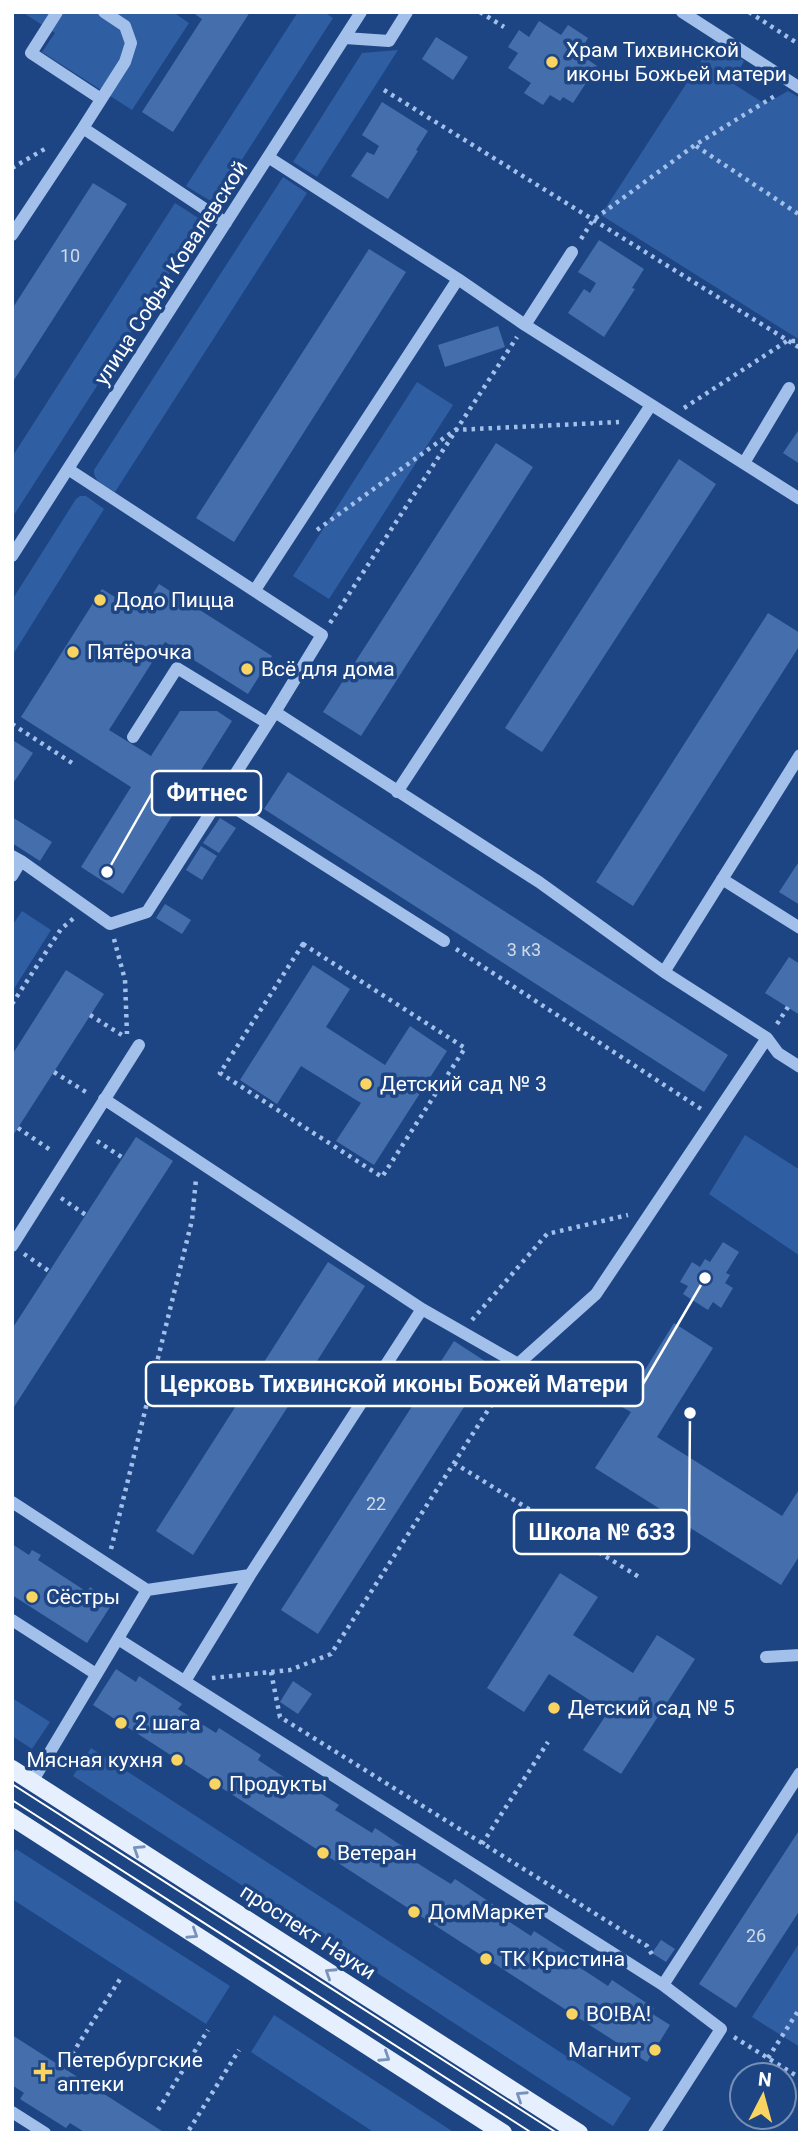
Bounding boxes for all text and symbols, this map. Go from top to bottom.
place label: Храм Тихвинской иконы Божьей матери [566,38,787,86]
marker: Храм Тихвинской иконы Божьей матери [544,54,560,70]
street label: улица Софьи Ковалевской [89,156,253,390]
house number: 10 [60,245,80,266]
place label: Додо Пицца [114,588,234,612]
marker: Додо Пицца [92,592,108,608]
place label: Пятёрочка [87,640,192,664]
marker: Пятёрочка [65,644,81,660]
place label: Всё для дома [261,657,395,681]
marker: Всё для дома [239,661,255,677]
callout: Фитнес [152,771,261,815]
text: Фитнес [167,780,247,807]
house number: 3 к3 [507,939,541,960]
place label: Детский сад № 3 [380,1072,547,1096]
marker: Детский сад № 3 [358,1076,374,1092]
callout: Церковь Тихвинской иконы Божей Матери [146,1362,643,1406]
text: Церковь Тихвинской иконы Божей Матери [160,1371,628,1398]
house number: 22 [366,1493,386,1514]
callout: Школа № 633 [514,1510,689,1554]
text: Школа № 633 [529,1519,675,1546]
place label: Сёстры [46,1585,120,1609]
marker: Сёстры [24,1589,40,1605]
place label: Детский сад № 5 [568,1696,735,1720]
marker: Детский сад № 5 [546,1700,562,1716]
place label: 2 шага [135,1711,201,1735]
marker: 2 шага [113,1715,129,1731]
place label: Мясная кухня [27,1748,163,1772]
marker: Мясная кухня [169,1752,185,1768]
place label: Продукты [229,1772,327,1796]
marker: Продукты [207,1776,223,1792]
place label: Ветеран [337,1841,417,1865]
one-way arrow [133,1845,146,1858]
marker: Ветеран [315,1845,331,1861]
street label: проспект Науки [236,1879,380,1985]
place label: ДомМаркет [428,1900,545,1924]
marker: ДомМаркет [406,1904,422,1920]
one-way arrow [186,1925,199,1938]
house number: 26 [746,1925,766,1946]
place label: ТК Кристина [500,1947,625,1971]
marker: ТК Кристина [478,1951,494,1967]
one-way arrow [324,1968,337,1981]
place label: ВО!ВА! [586,2002,651,2026]
marker: ВО!ВА! [564,2006,580,2022]
place label: Магнит [568,2038,641,2062]
marker: Магнит [647,2042,663,2058]
place label: Петербургские аптеки [57,2048,203,2096]
one-way arrow [377,2048,390,2061]
north arrow [728,2061,798,2131]
marker: Петербургские аптеки [35,2064,51,2080]
text: N [757,2067,773,2092]
one-way arrow [516,2091,529,2104]

